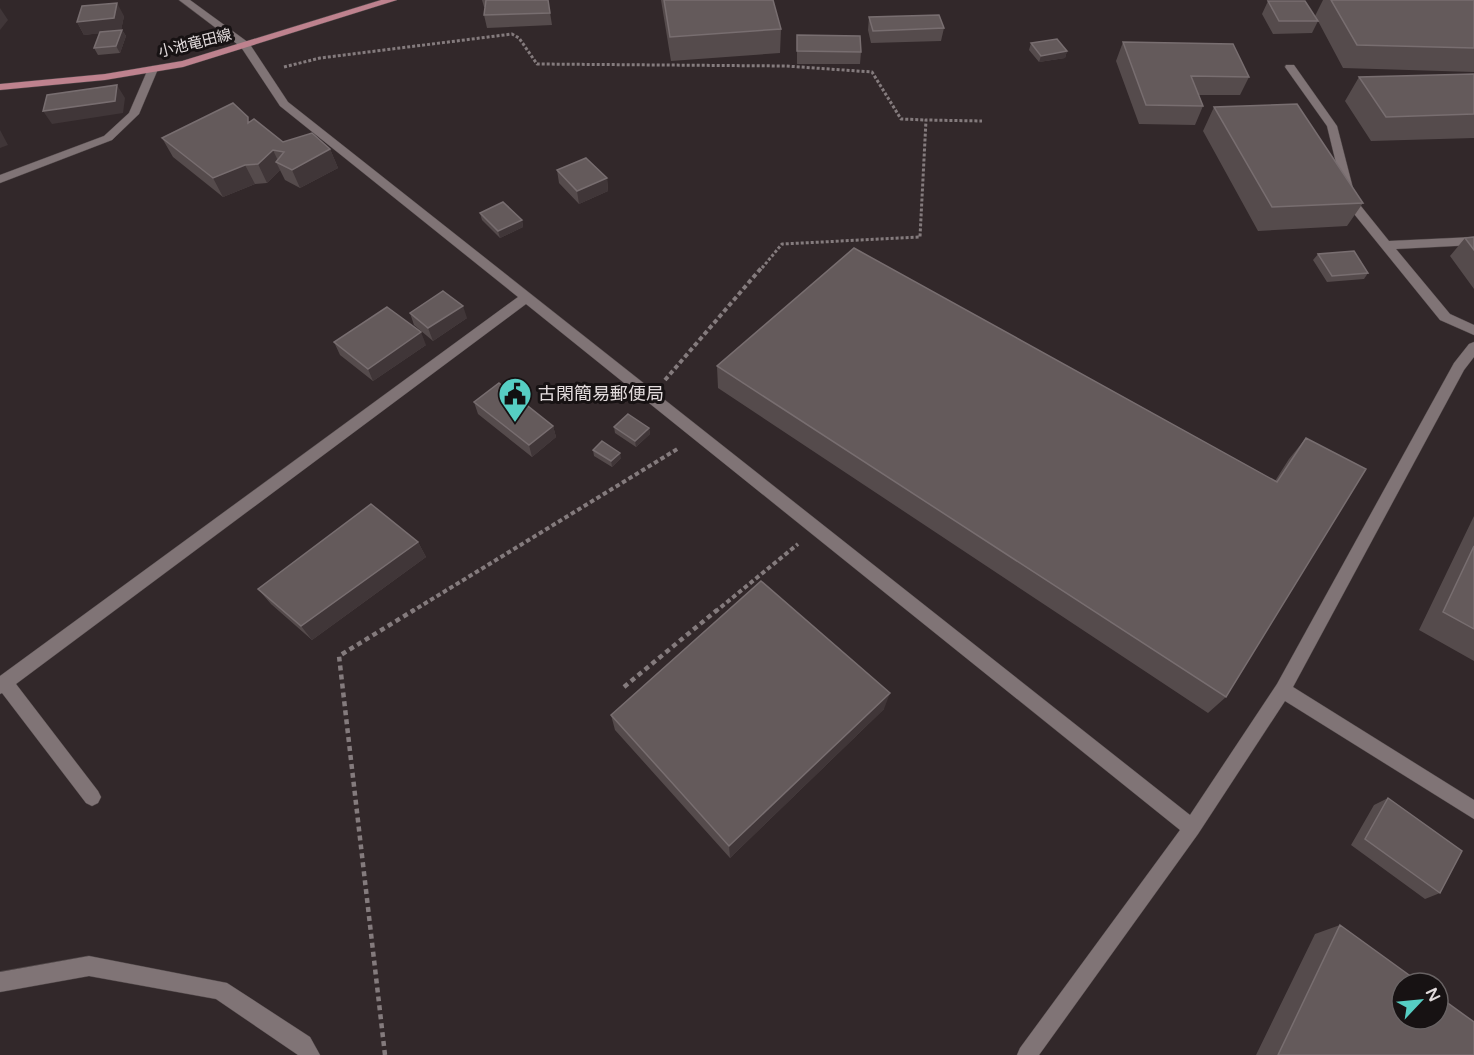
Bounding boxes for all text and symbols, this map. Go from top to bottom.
street label: 小池竜田線 [156,25,234,61]
public building icon: 古閑簡易郵便局 [497,376,533,423]
place label: 古閑簡易郵便局 [538,383,664,405]
north arrow [1390,971,1450,1031]
text: N [1421,985,1444,1005]

